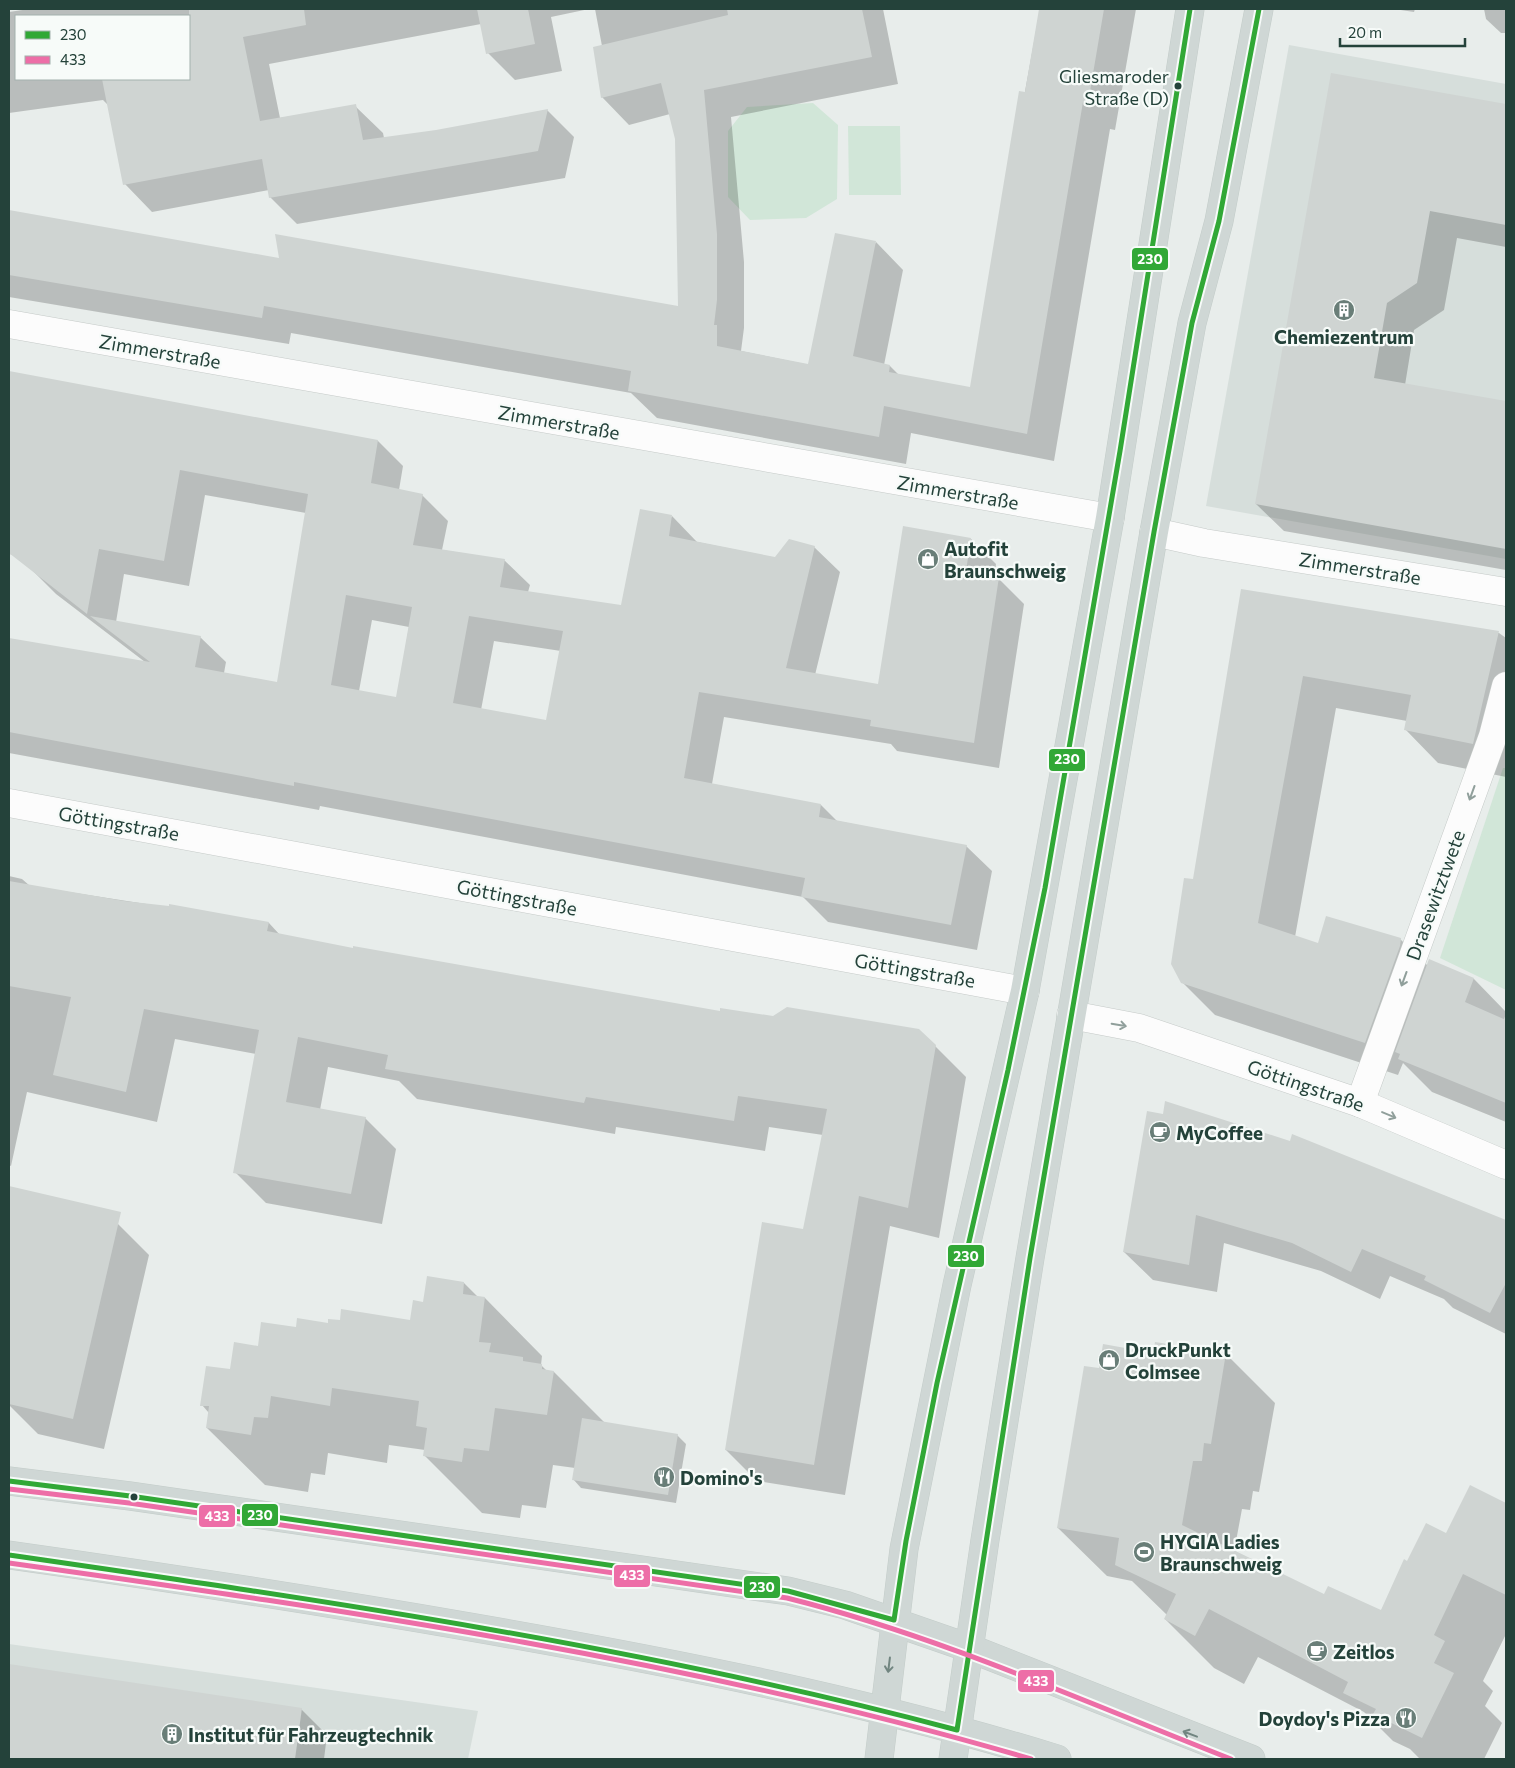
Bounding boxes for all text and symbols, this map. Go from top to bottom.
legend [15,15,190,80]
scale bar [1340,15,1465,47]
text: 20 m [1348,23,1382,41]
text: 230 [60,25,87,43]
text: 433 [60,50,86,68]
place label: Gliesmaroder Straße (D) [1059,65,1169,109]
marker: Gliesmaroder Straße (D) [1173,81,1183,91]
line badge: 230 [1131,247,1169,271]
text: 230 [1137,250,1163,267]
building icon: Chemiezentrum [1332,298,1356,322]
place label: Chemiezentrum [1274,325,1414,348]
street label: Zimmerstraße [97,329,223,373]
street label: Zimmerstraße [496,400,622,444]
street label: Zimmerstraße [895,470,1021,514]
place label: Autofit Braunschweig [944,537,1067,582]
shop icon: Autofit Braunschweig [916,547,940,571]
street label: Zimmerstraße [1297,547,1423,589]
line badge: 230 [1048,748,1086,772]
text: 230 [1054,750,1080,767]
one-way arrow [1467,785,1476,800]
street label: Göttingstraße [57,801,181,845]
street label: Drasewitztwete [1401,827,1469,963]
street label: Göttingstraße [455,874,579,920]
street label: Göttingstraße [853,948,977,992]
one-way arrow [1399,971,1408,986]
one-way arrow [1111,1020,1127,1030]
street label: Göttingstraße [1245,1054,1367,1116]
one-way arrow [1381,1111,1396,1121]
cafe icon: MyCoffee [1148,1120,1172,1144]
place label: MyCoffee [1176,1121,1263,1144]
line badge: 230 [947,1244,985,1268]
text: 230 [953,1247,979,1264]
place label: DruckPunkt Colmsee [1125,1338,1231,1383]
shop icon: DruckPunkt Colmsee [1097,1348,1121,1372]
restaurant icon: Domino's [652,1465,676,1489]
place label: Domino's [680,1466,763,1489]
unlabelled marker [129,1492,139,1502]
line badge: 230 [241,1503,279,1527]
line badge: 433 [198,1504,236,1528]
text: 230 [247,1506,273,1523]
text: 433 [205,1507,229,1524]
place label: HYGIA Ladies Braunschweig [1160,1530,1283,1575]
sports icon: HYGIA Ladies Braunschweig [1132,1540,1156,1564]
line badge: 433 [613,1564,651,1588]
text: 433 [620,1566,644,1583]
line badge: 230 [743,1575,781,1599]
text: 230 [749,1578,775,1595]
cafe icon: Zeitlos [1305,1639,1329,1663]
place label: Zeitlos [1333,1640,1395,1663]
one-way arrow [884,1657,894,1673]
line badge: 433 [1017,1669,1055,1693]
text: 433 [1024,1672,1048,1689]
restaurant icon: Doydoy's Pizza [1394,1706,1418,1730]
place label: Doydoy's Pizza [1258,1707,1390,1730]
building icon: Institut für Fahrzeugtechnik [160,1722,184,1746]
place label: Institut für Fahrzeugtechnik [188,1723,434,1746]
one-way arrow [1183,1729,1198,1738]

